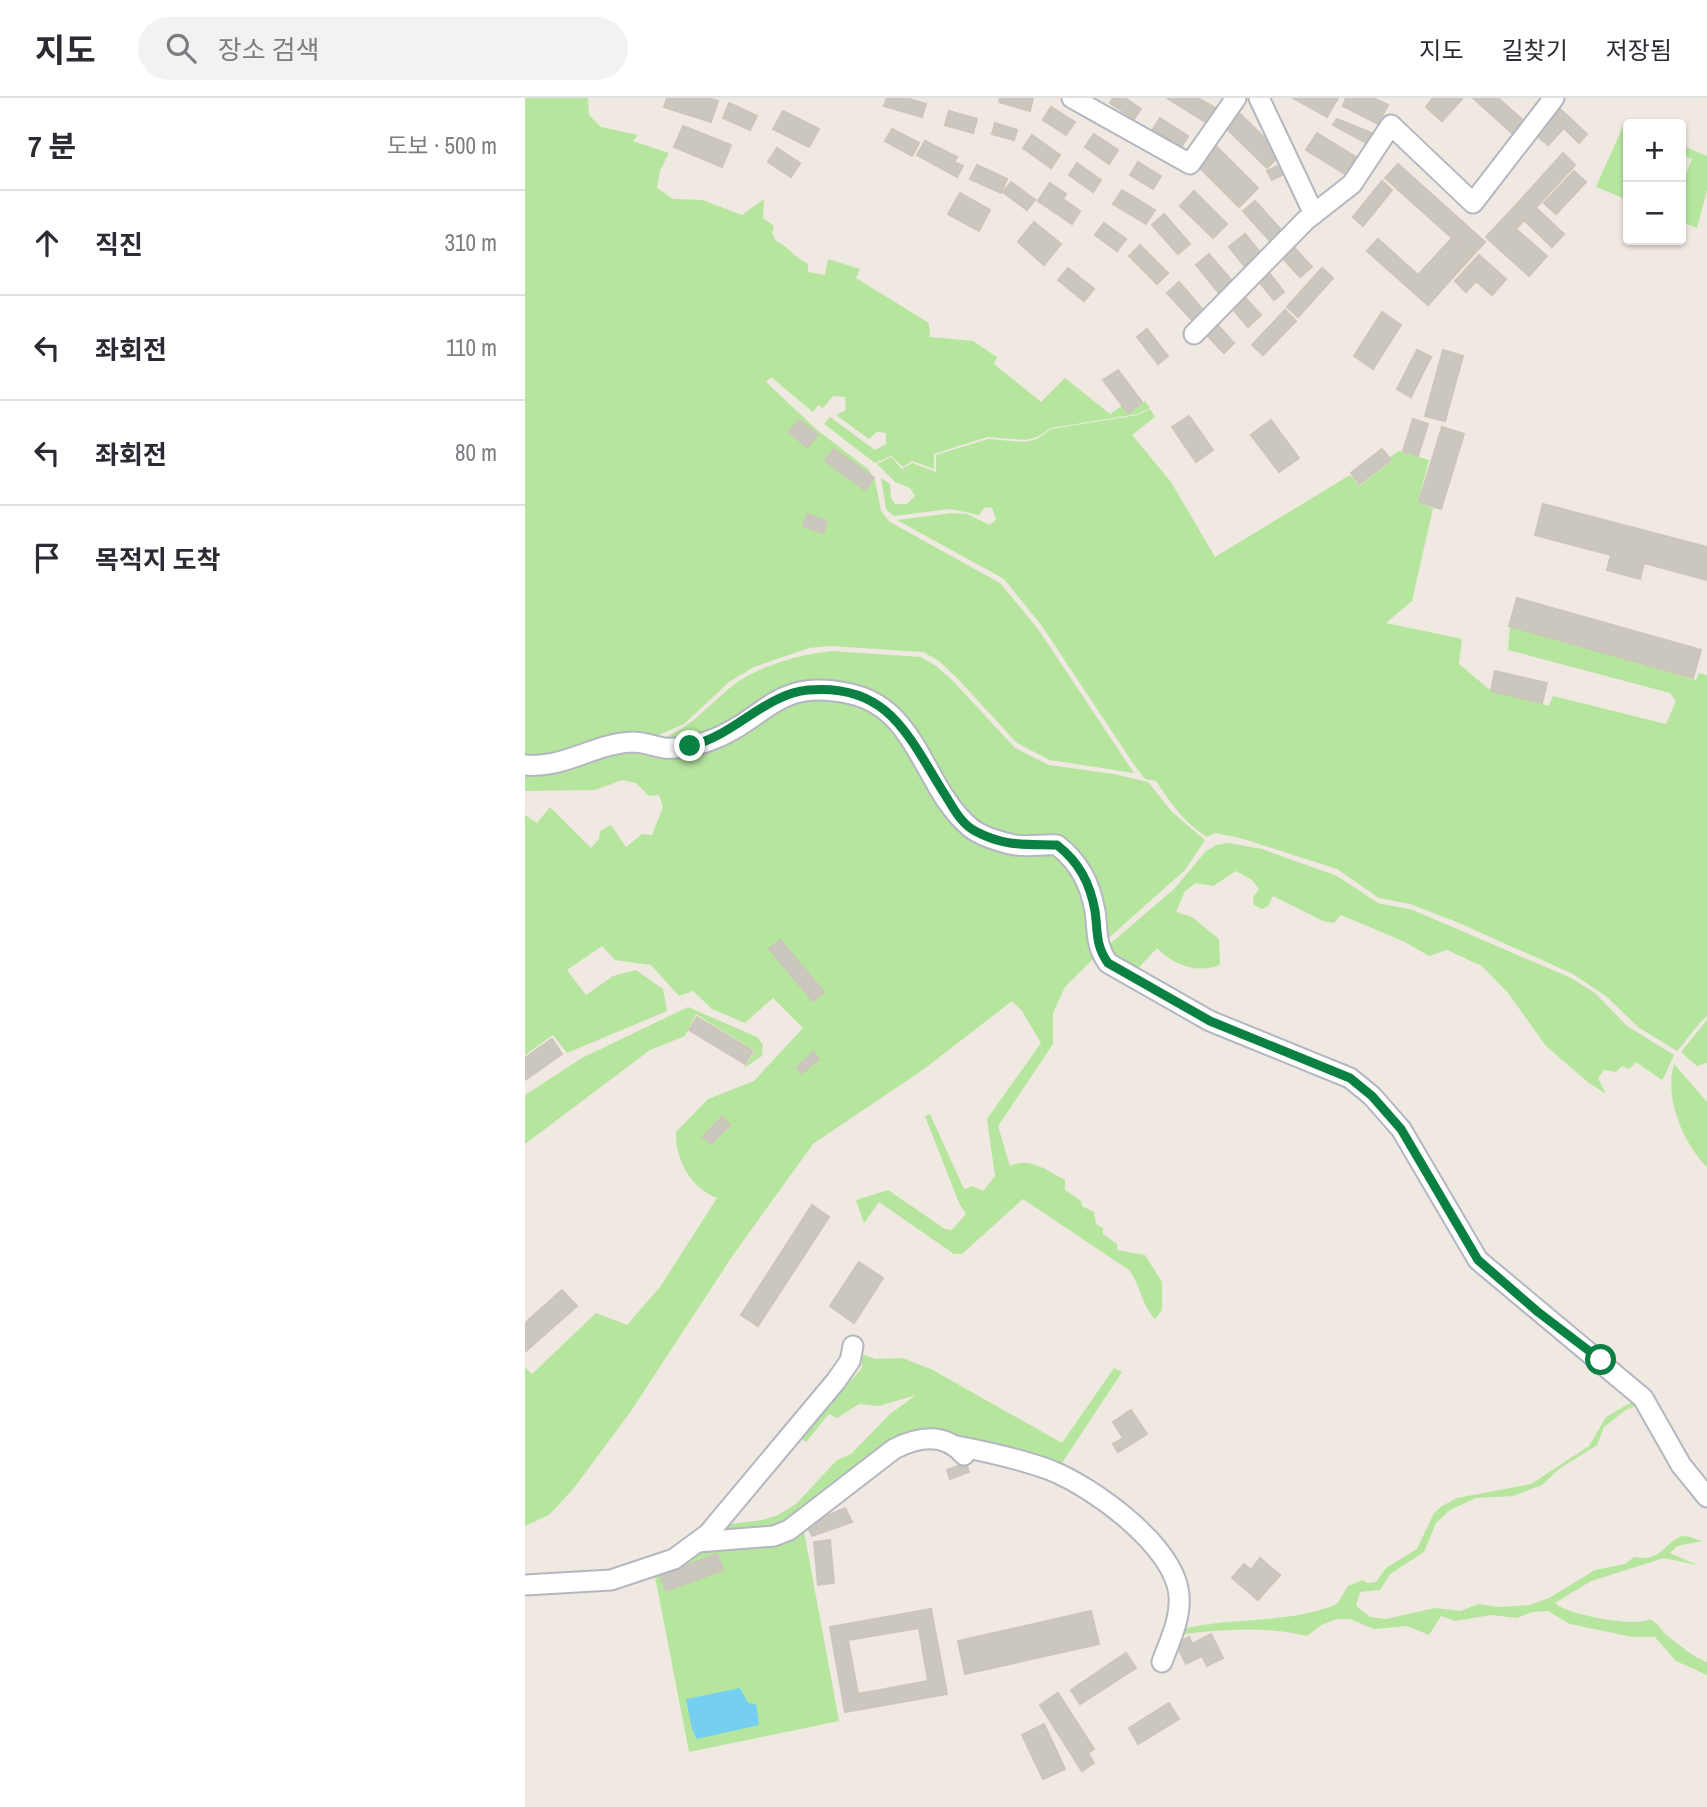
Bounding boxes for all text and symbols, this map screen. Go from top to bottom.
search box [138,17,628,80]
text: 지도 [35,28,96,72]
icon: search [162,29,200,67]
text: 장소 검색 [218,32,319,67]
text: 지도 [1419,34,1464,66]
text: 길찾기 [1502,34,1568,66]
text: 저장됨 [1606,34,1672,66]
map controls [1623,119,1686,245]
button: + [1623,119,1686,182]
text: 7 분 [28,126,76,166]
text: 도보 · 500 m [387,130,497,161]
button: − [1623,182,1686,245]
icon: ahead [28,224,66,262]
text: 직진 [95,227,143,262]
text: 310 m [445,227,497,258]
icon: left [28,329,66,367]
text: 좌회전 [95,332,167,367]
text: 110 m [446,332,497,363]
icon: left [28,434,66,472]
text: 좌회전 [95,437,167,472]
text: 80 m [455,437,497,468]
icon: arrive [28,539,66,577]
text: 목적지 도착 [95,542,221,577]
route end [674,730,705,761]
route start [1585,1344,1616,1375]

